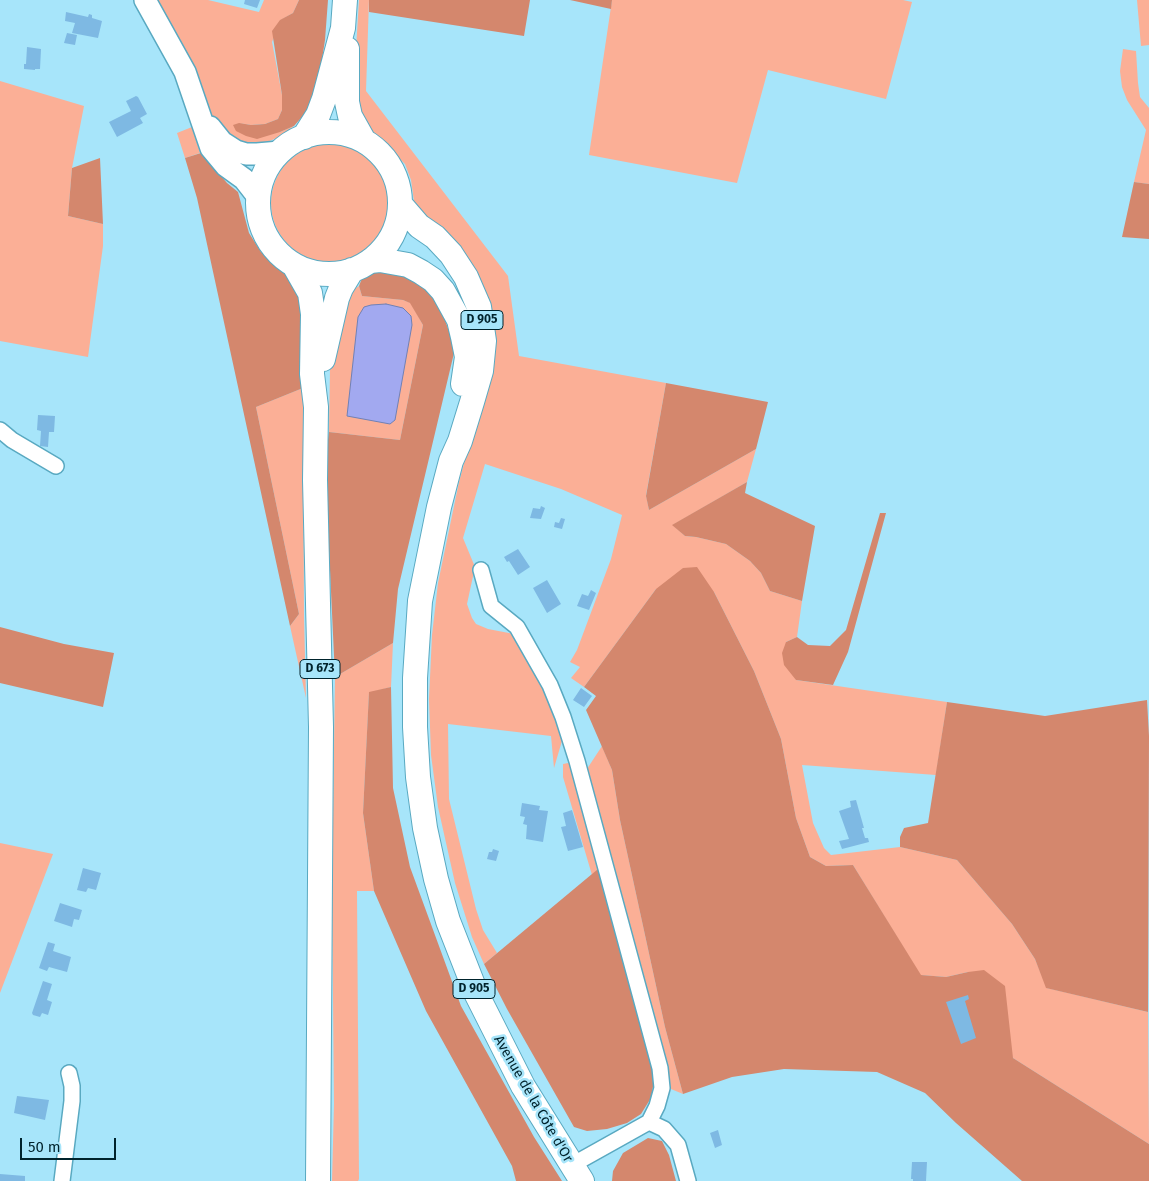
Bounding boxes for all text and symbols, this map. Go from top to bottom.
road number: D 905 [461,310,503,330]
road number: D 673 [300,660,340,679]
road number: D 905 [453,980,495,999]
street label: Avenue de la Côte d'Or [490,1033,576,1165]
scale bar [22,1128,119,1160]
text: 50 m [28,1138,61,1156]

